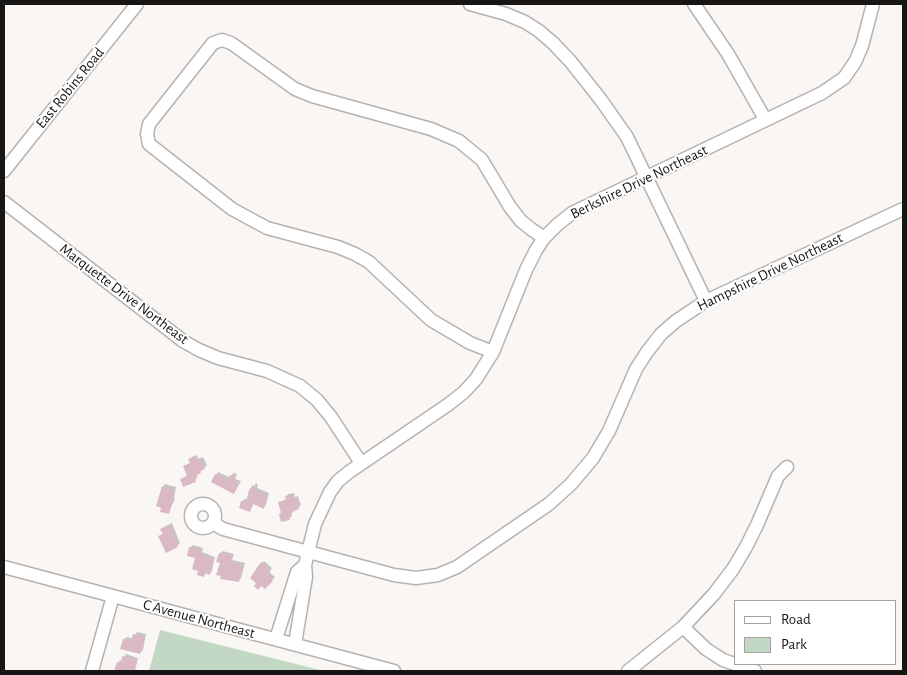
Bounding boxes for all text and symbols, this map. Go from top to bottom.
street label: East Robins Road [32,44,108,132]
street label: Berkshire Drive Northeast [568,141,710,223]
street label: Hampshire Drive Northeast [694,229,846,315]
street label: Marquette Drive Northeast [56,240,192,348]
street label: C Avenue Northeast [141,595,257,643]
legend [734,600,897,665]
text: Road [781,612,811,627]
text: Park [781,637,807,652]

